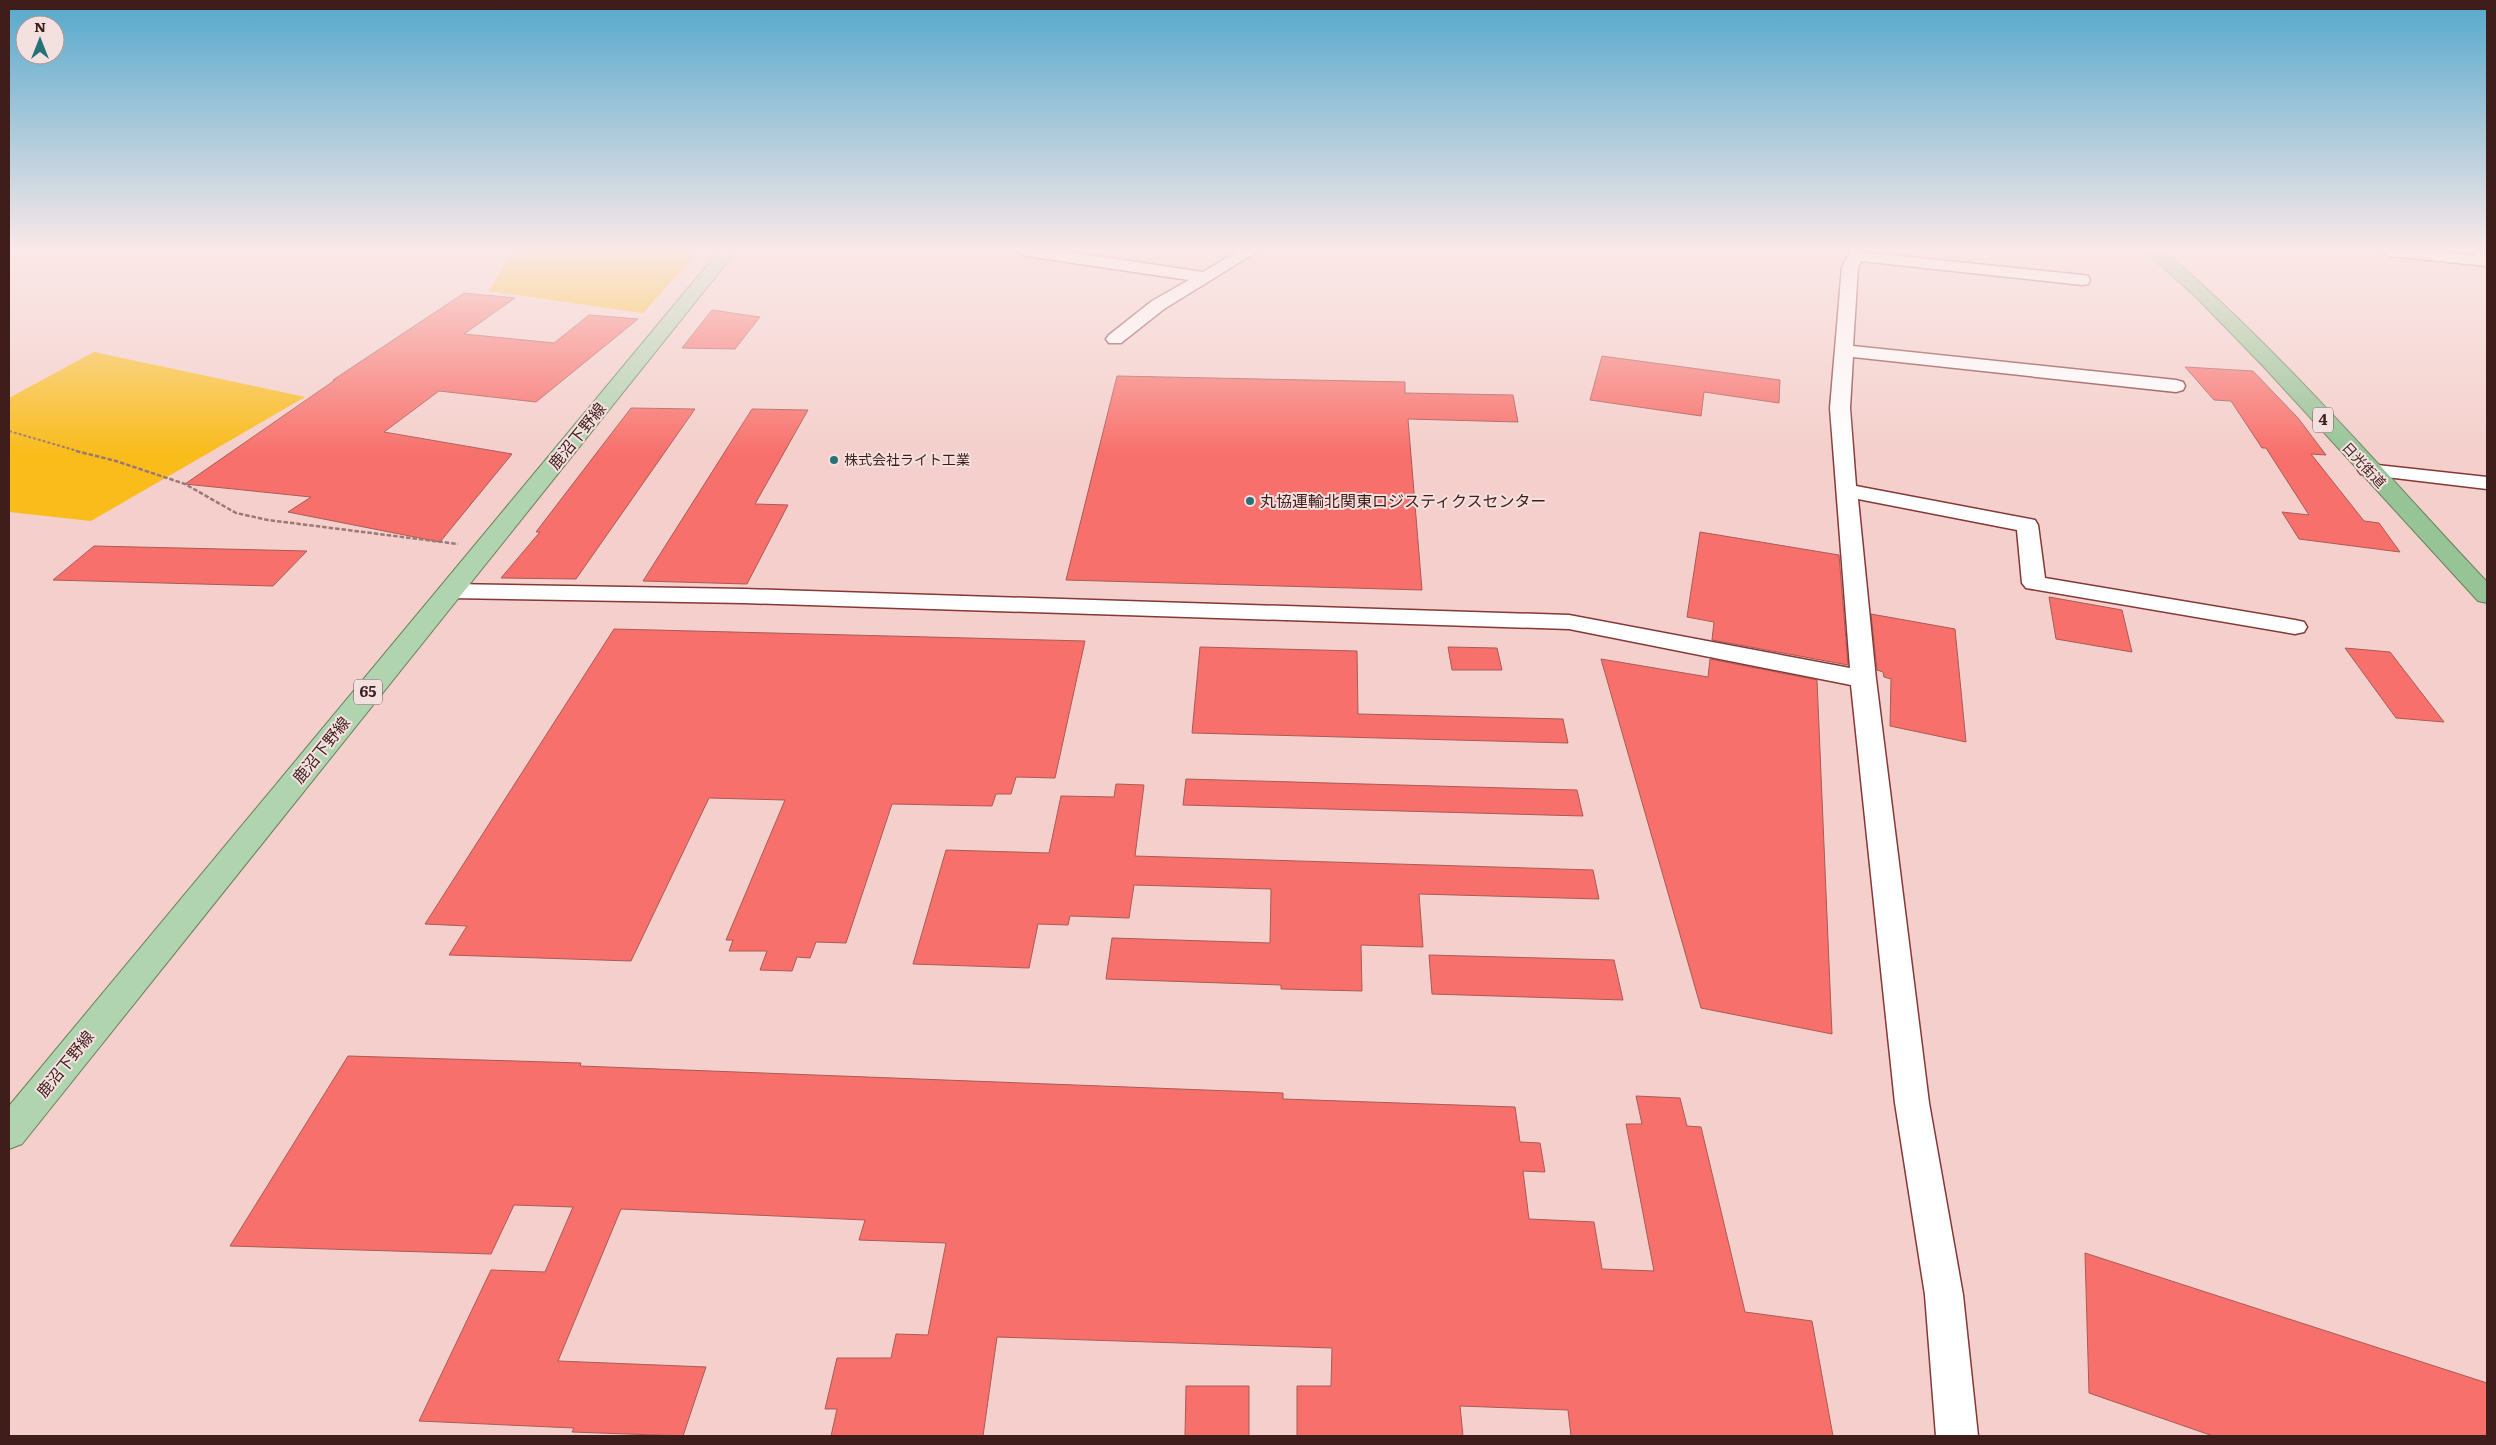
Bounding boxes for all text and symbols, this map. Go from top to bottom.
north arrow [15,15,65,65]
text: N [34,16,46,36]
street label: 鹿沼下野線 [542,397,611,474]
road number: 4 [2313,408,2333,432]
street label: 日光街道 [2338,437,2391,492]
place label: 株式会社ライト工業 [844,449,970,469]
marker: 株式会社ライト工業 [828,454,840,466]
place label: 丸協運輸北関東ロジスティクスセンター [1260,488,1547,512]
marker: 丸協運輸北関東ロジスティクスセンター [1244,495,1256,507]
road number: 65 [354,680,382,704]
street label: 鹿沼下野線 [286,711,355,788]
street label: 鹿沼下野線 [30,1025,99,1102]

